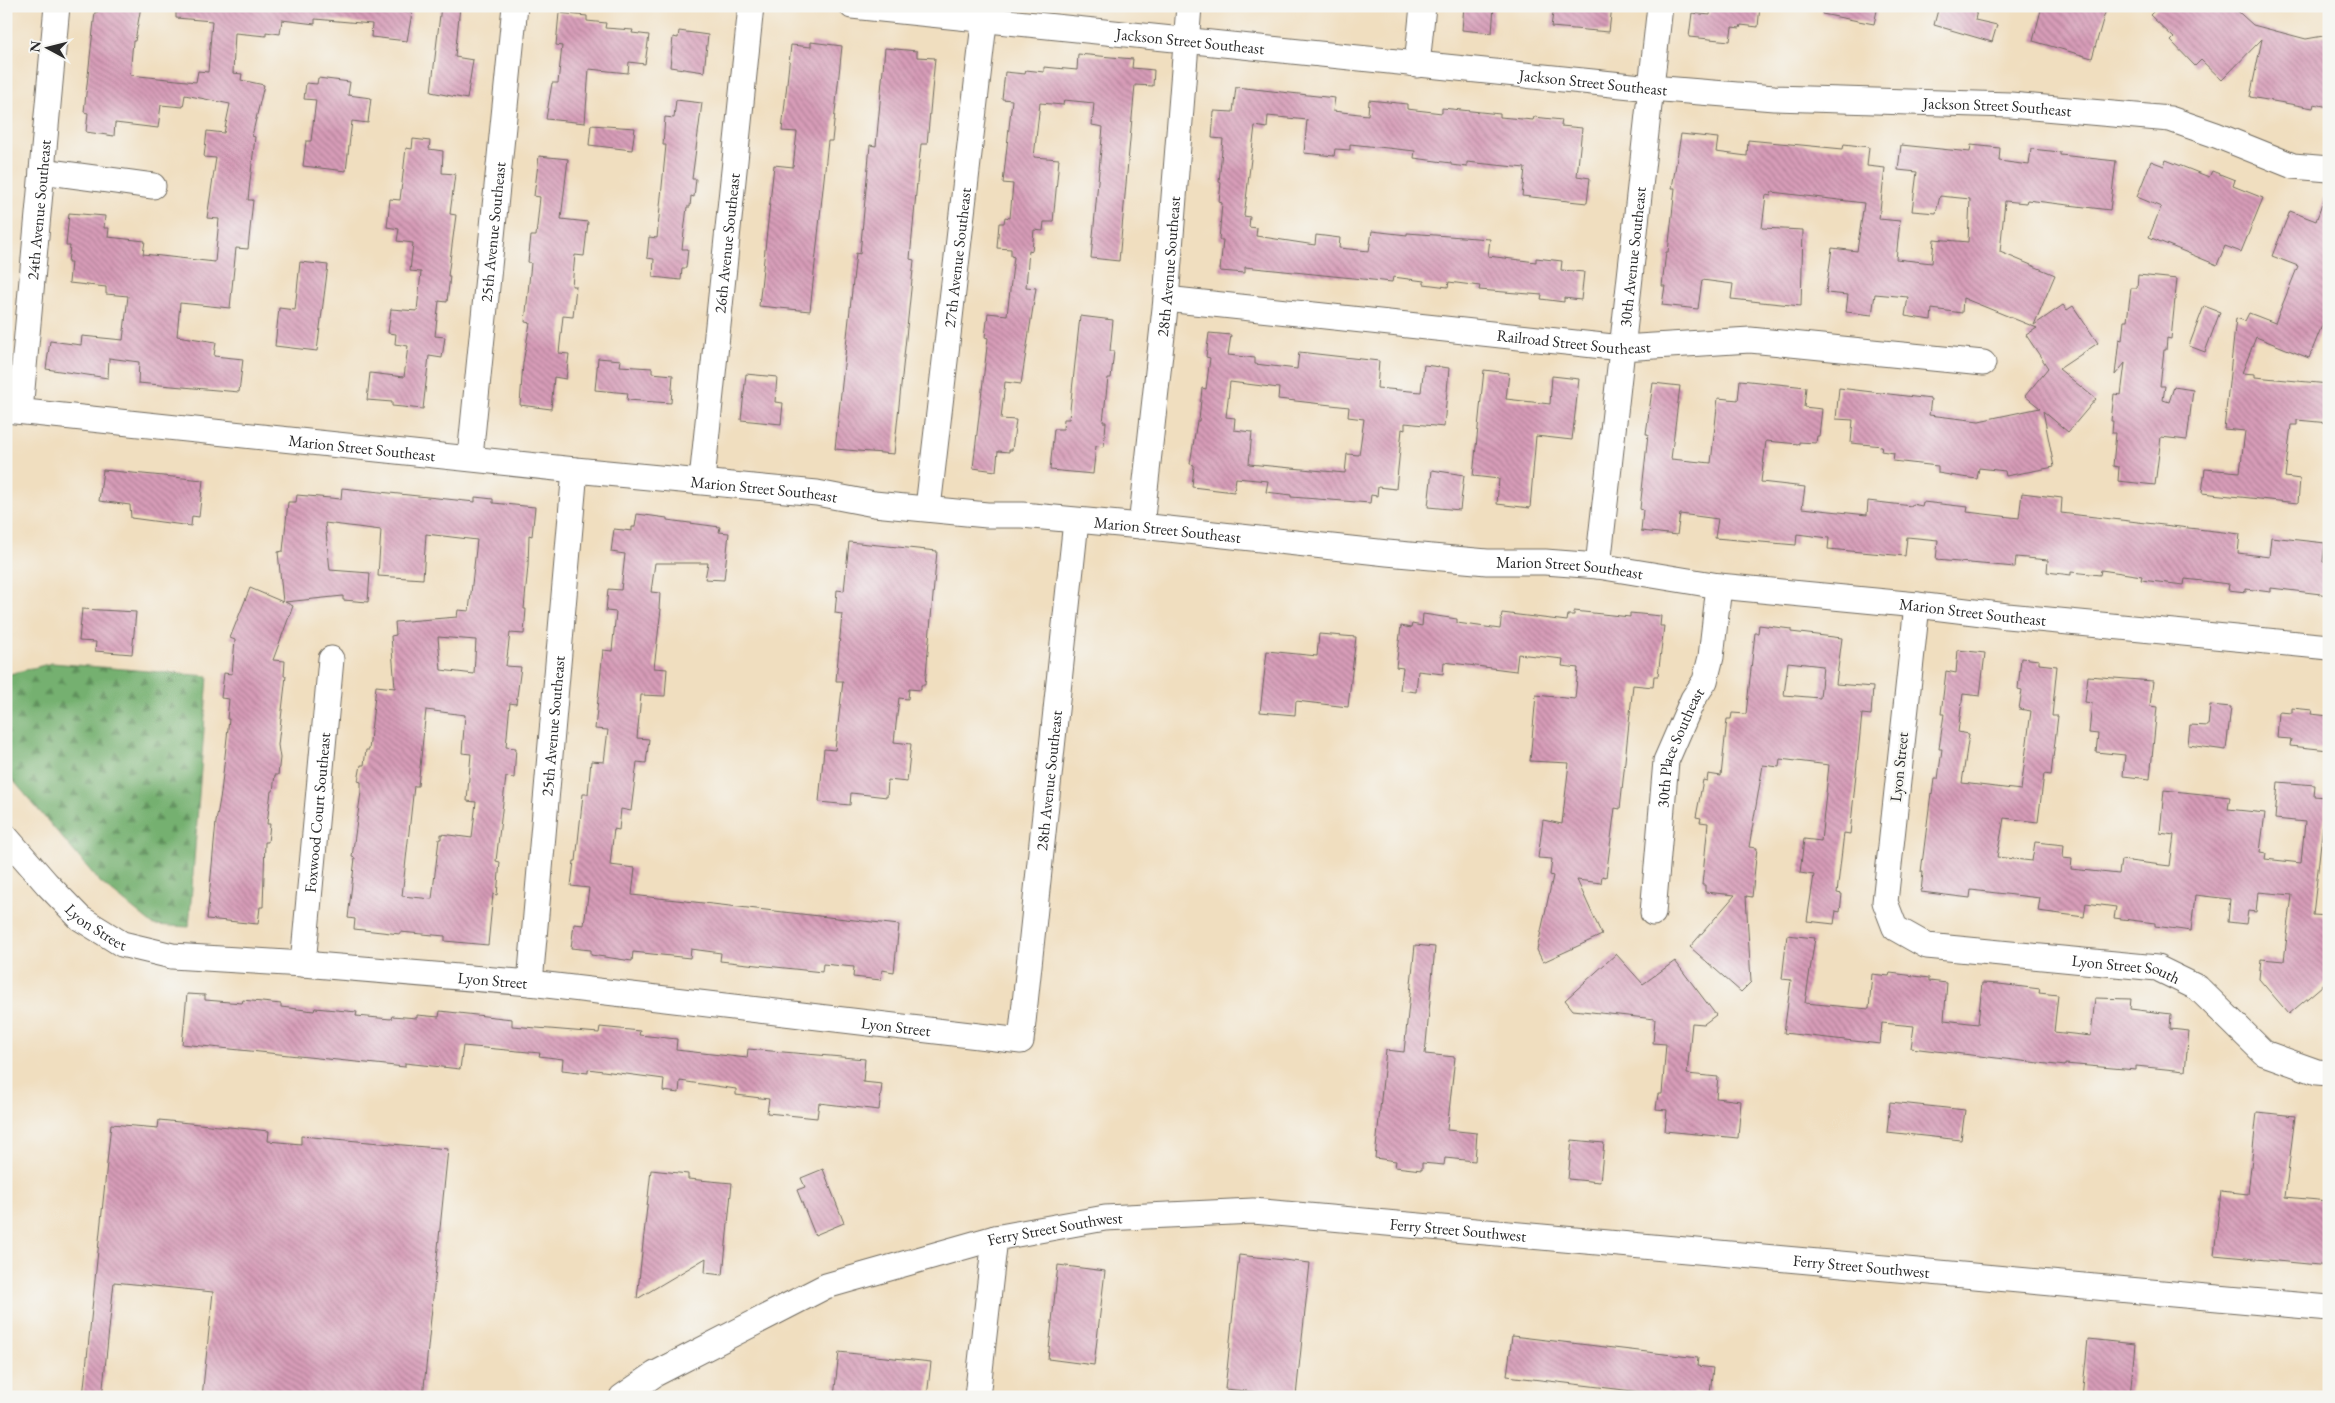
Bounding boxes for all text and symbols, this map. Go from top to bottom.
north arrow [22,22,72,72]
street label: Jackson Street Southeast [1113,22,1265,59]
text: N [25,39,45,53]
street label: Jackson Street Southeast [1516,64,1668,100]
street label: Jackson Street Southeast [1921,92,2072,121]
street label: 24th Avenue Southeast [22,139,55,281]
street label: 25th Avenue Southeast [475,161,510,303]
street label: 26th Avenue Southeast [709,172,744,314]
street label: 27th Avenue Southeast [938,186,975,329]
street label: 30th Avenue Southeast [1614,186,1650,328]
street label: 28th Avenue Southeast [1151,195,1185,338]
street label: Railroad Street Southeast [1496,324,1651,359]
street label: Marion Street Southeast [287,429,437,466]
street label: Marion Street Southeast [689,471,839,507]
street label: Marion Street Southeast [1093,511,1242,547]
street label: Marion Street Southeast [1496,552,1645,584]
street label: Marion Street Southeast [1898,593,2047,630]
street label: 25th Avenue Southeast [536,655,569,797]
street label: 30th Place Southeast [1652,683,1708,809]
street label: 28th Avenue Southeast [1031,709,1066,852]
street label: Lyon Street [1885,731,1913,803]
street label: Foxwood Court Southeast [299,732,335,894]
street label: Lyon Street [61,899,128,955]
street label: Lyon Street South [2071,949,2184,988]
street label: Lyon Street [457,966,528,993]
street label: Lyon Street [860,1012,932,1041]
street label: Ferry Street Southwest [985,1207,1123,1250]
street label: Ferry Street Southwest [1389,1213,1527,1246]
street label: Ferry Street Southwest [1792,1249,1931,1282]

